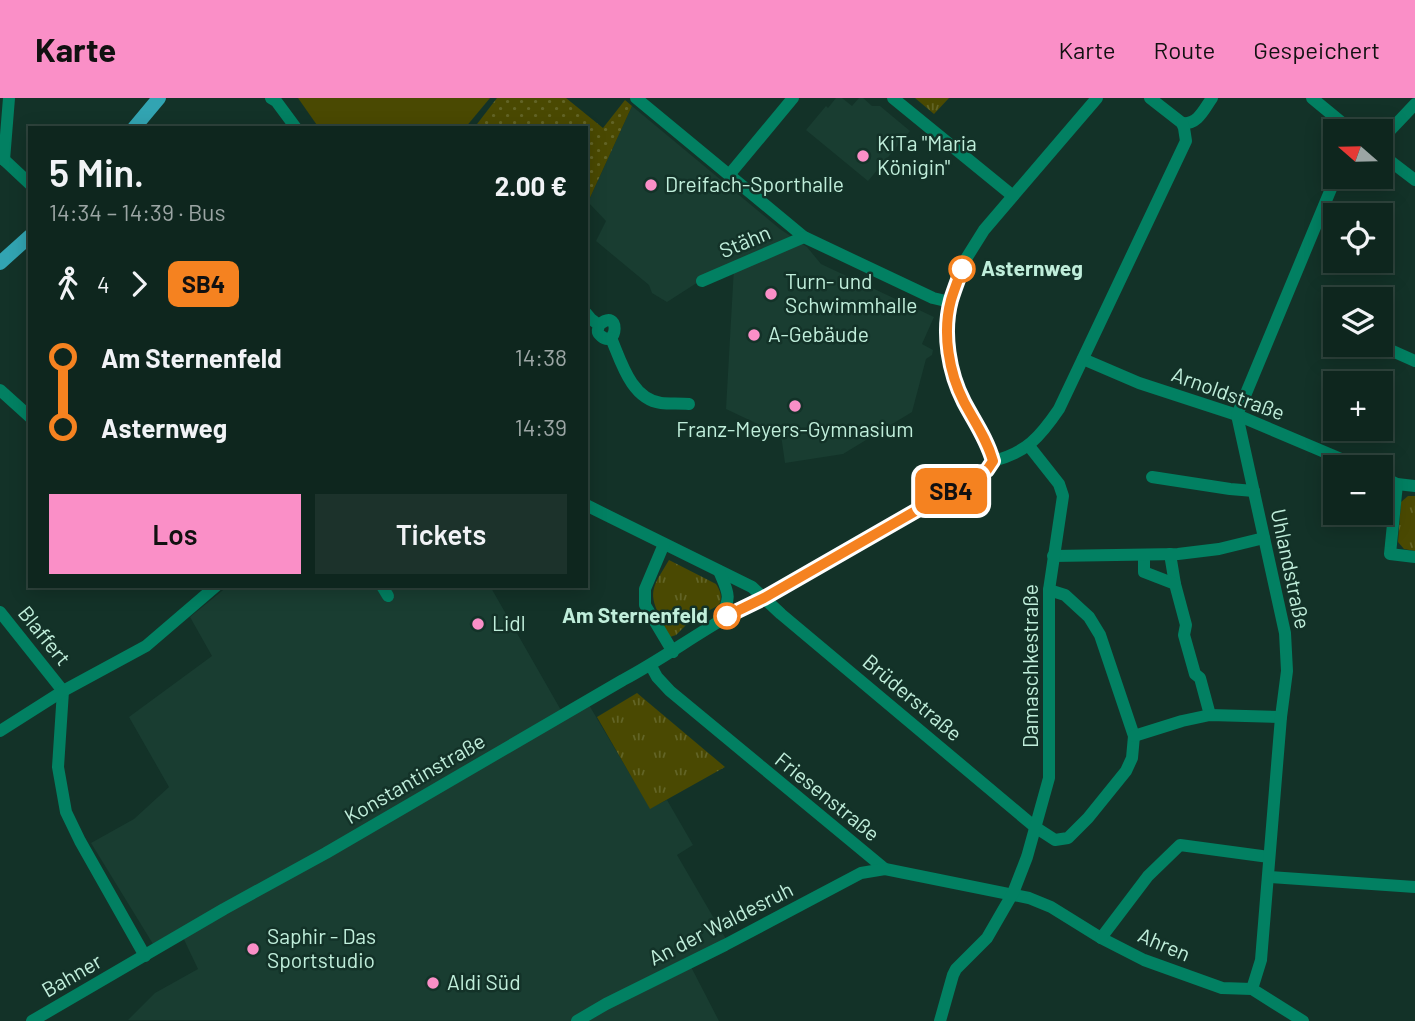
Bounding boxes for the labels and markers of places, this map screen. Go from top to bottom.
place label: KiTa "Maria Königin" [877,130,977,179]
marker: KiTa "Maria Königin" [855,148,871,164]
place label: Dreifach-Sporthalle [665,171,844,196]
marker: Dreifach-Sporthalle [643,177,659,193]
place label: Asternweg [981,255,1083,280]
marker: Asternweg [949,256,975,282]
place label: Turn- und Schwimmhalle [785,268,917,317]
marker: Turn- und Schwimmhalle [763,286,779,302]
place label: A-Gebäude [768,321,869,346]
marker: A-Gebäude [746,327,762,343]
marker: Franz-Meyers-Gymnasium [787,398,803,414]
place label: Franz-Meyers-Gymnasium [676,416,914,441]
place label: Am Sternenfeld [562,602,708,627]
marker: Am Sternenfeld [714,603,740,629]
place label: Lidl [492,610,526,635]
marker: Lidl [470,616,486,632]
place label: Saphir - Das Sportstudio [267,923,376,972]
marker: Saphir - Das Sportstudio [245,941,261,957]
place label: Aldi Süd [447,969,521,994]
marker: Aldi Süd [425,975,441,991]

